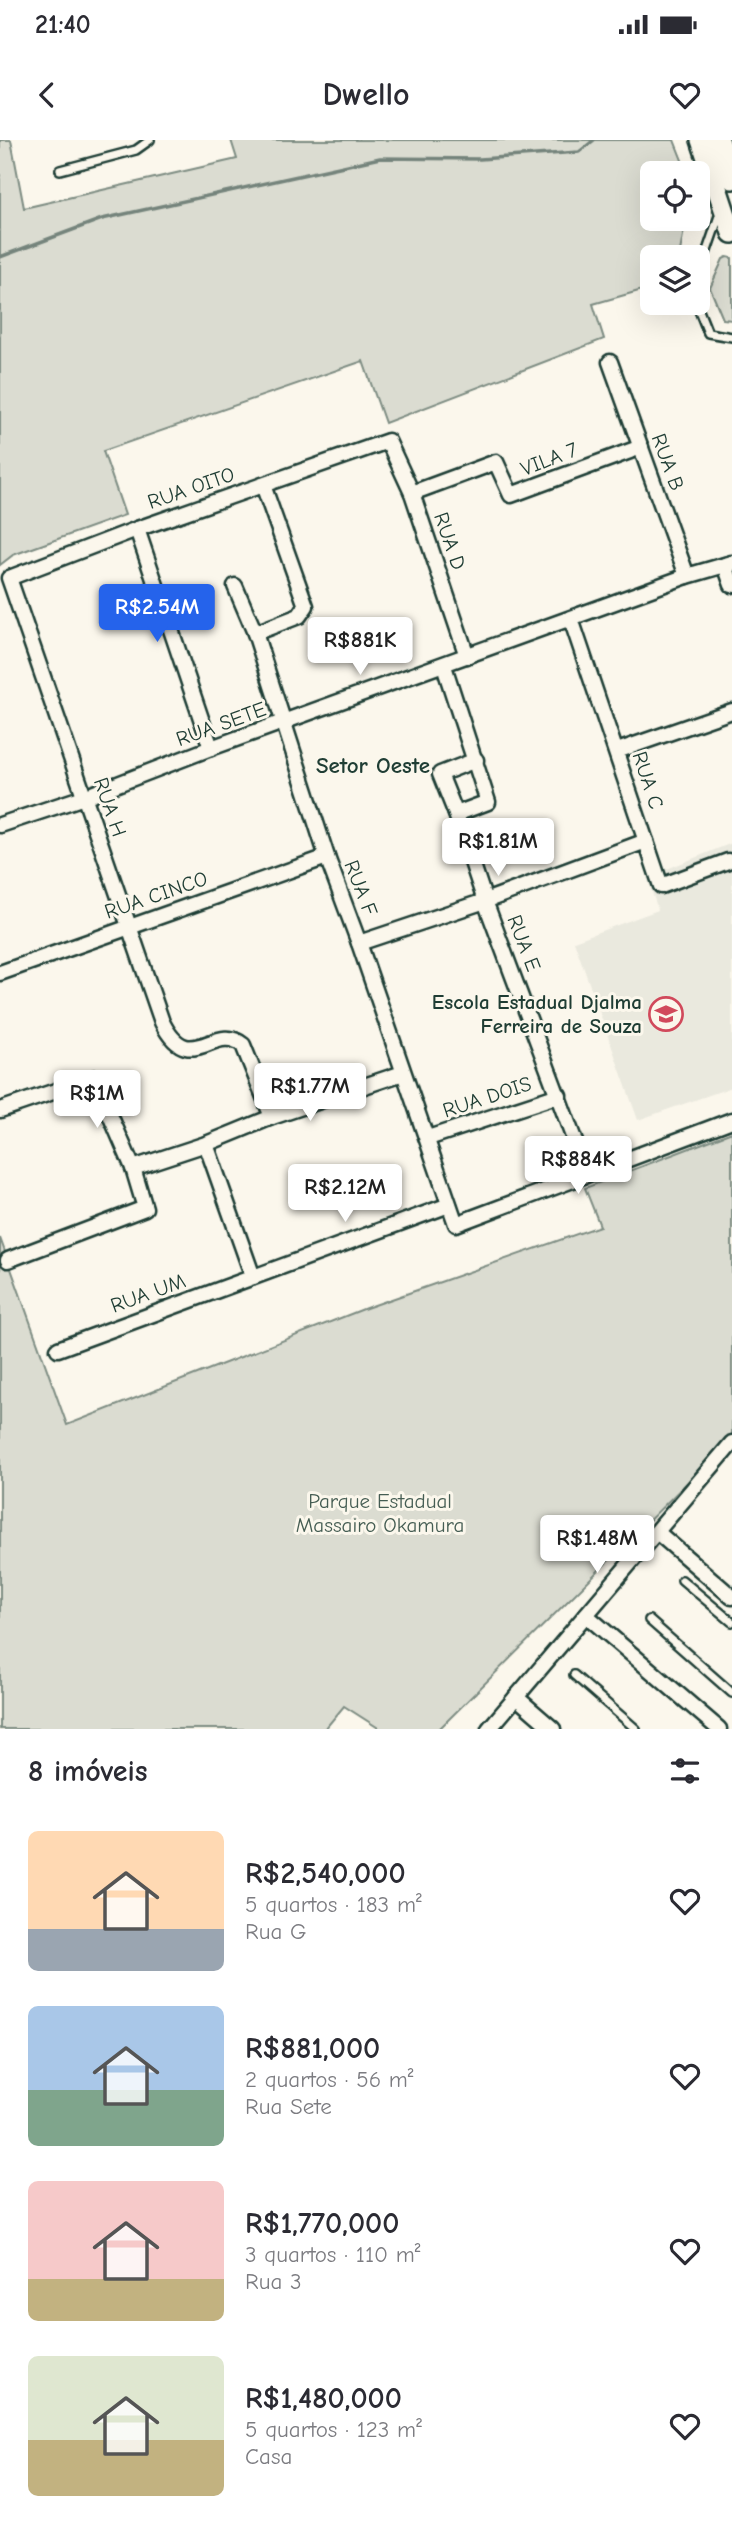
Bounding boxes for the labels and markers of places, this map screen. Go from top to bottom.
pin: R$2.54M [92,584,222,644]
pin: R$881K [303,617,417,677]
pin: R$1.81M [433,818,563,878]
place label: Escola Estadual Djalma Ferreira de Souza [432,990,642,1038]
school or university icon: Escola Estadual Djalma Ferreira de Souza [647,995,685,1033]
pin: R$1.77M [245,1063,375,1123]
pin: R$1M [56,1070,138,1130]
pin: R$884K [521,1136,635,1196]
pin: R$2.12M [280,1164,410,1224]
pin: R$1.48M [532,1516,662,1575]

